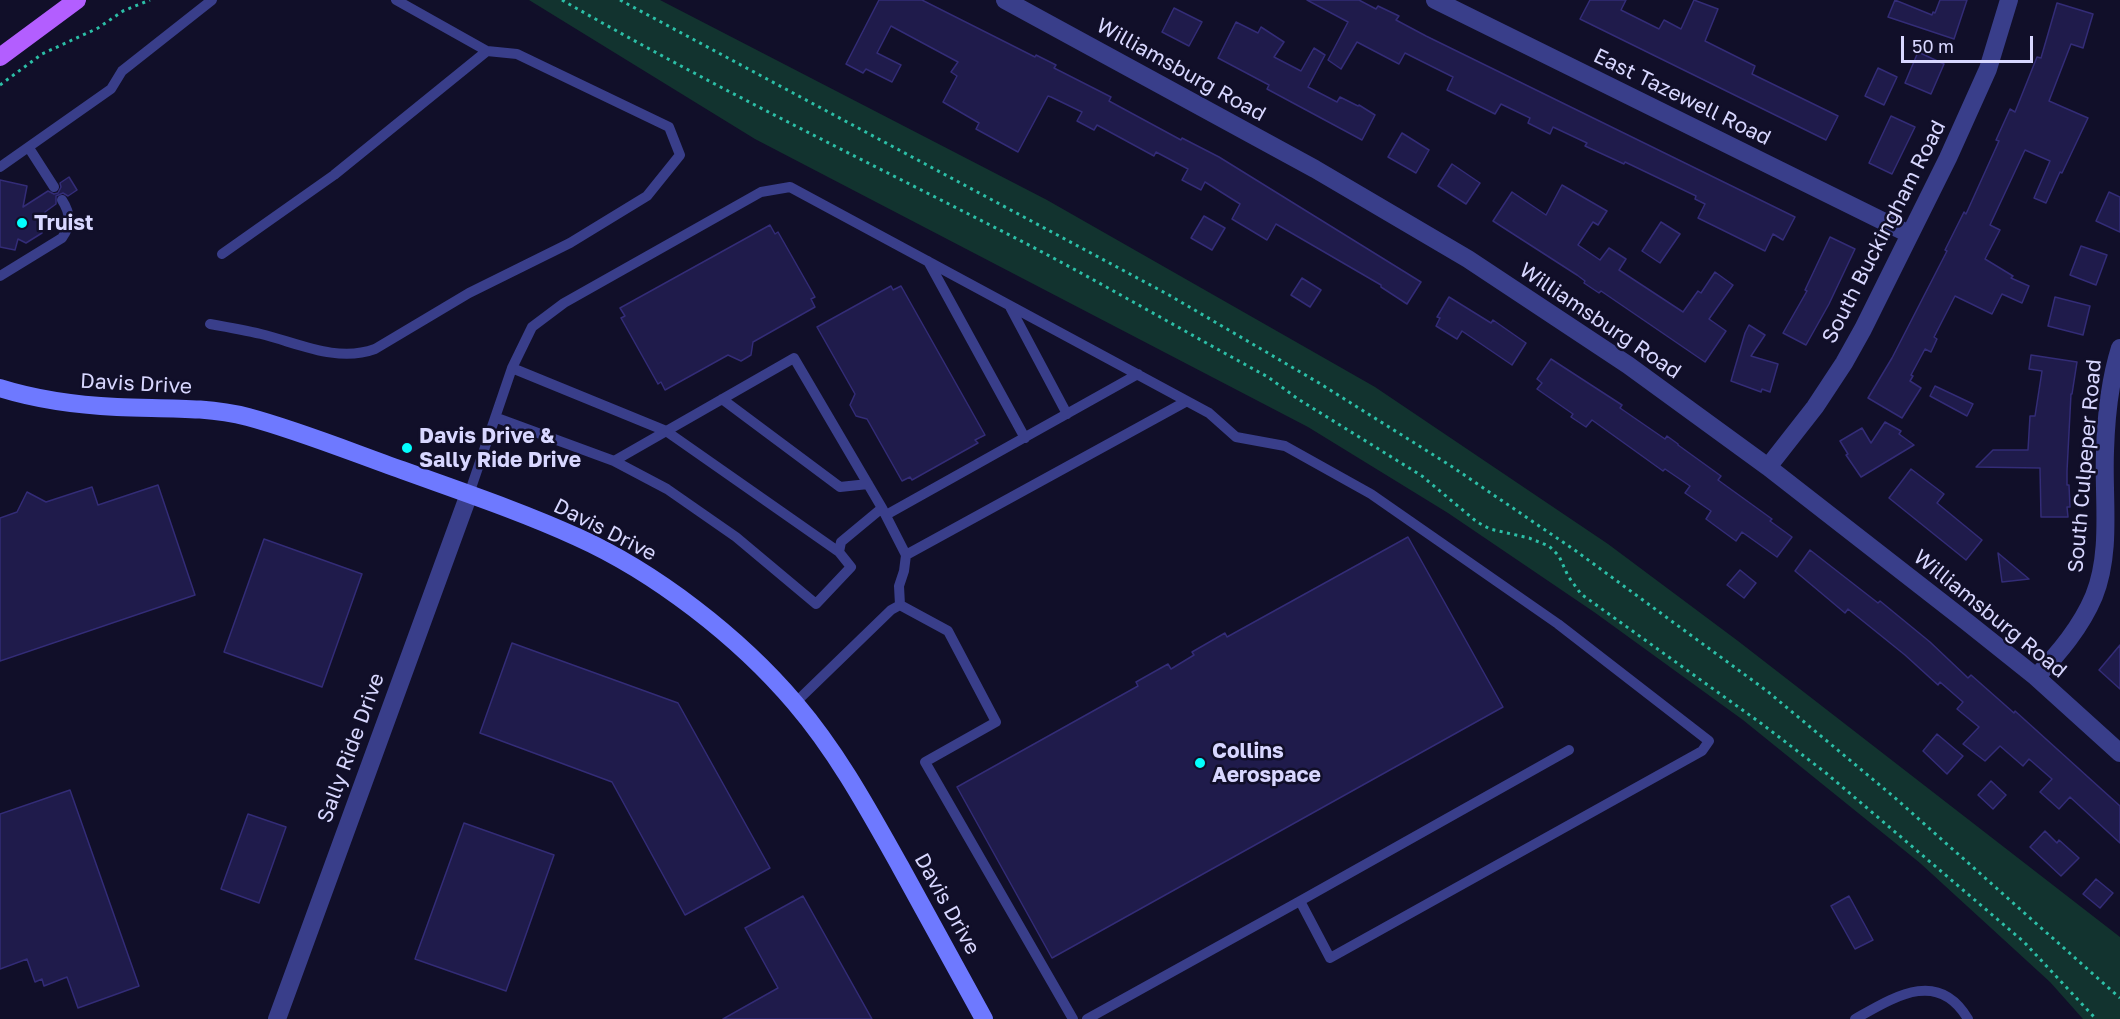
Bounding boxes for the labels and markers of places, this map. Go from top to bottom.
place label: Truist [34,210,93,236]
marker: Truist [15,216,29,230]
place label: Davis Drive & Sally Ride Drive [419,423,581,473]
marker: Davis Drive & Sally Ride Drive [400,441,414,455]
place label: Collins Aerospace [1212,738,1321,788]
marker: Collins Aerospace [1193,756,1207,770]

